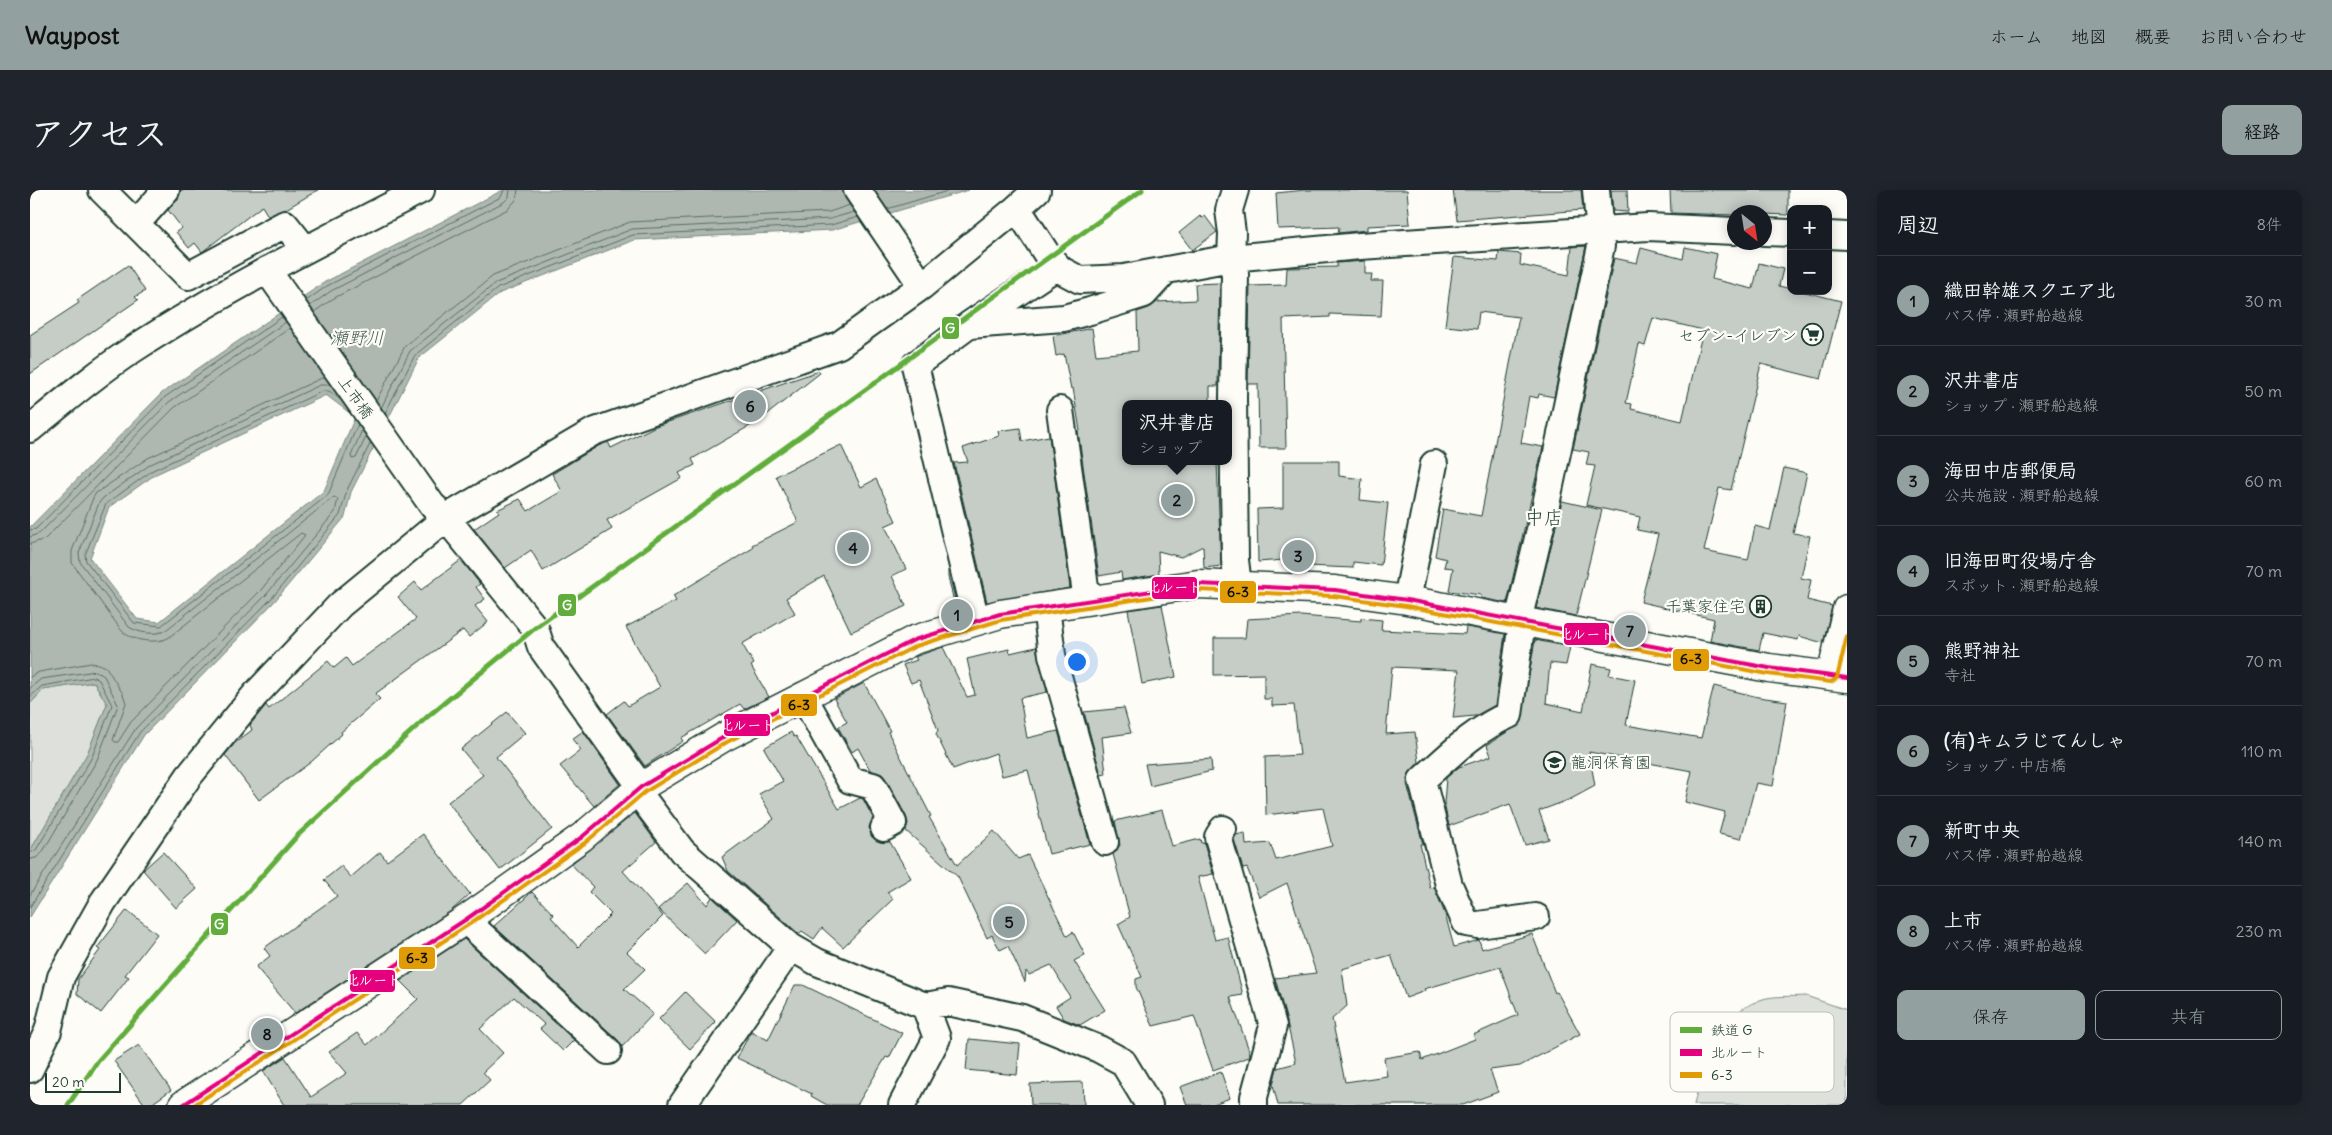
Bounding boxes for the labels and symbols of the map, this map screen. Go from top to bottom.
north arrow [1727,205,1772,250]
line badge: G [941,316,960,340]
text: G [945,319,955,337]
supermarket icon: セブン-イレブン [1801,323,1825,347]
place label: セブン-イレブン [1678,325,1797,345]
water label: 瀬野川 [330,326,384,349]
street label: 上市橋 [334,372,378,422]
pin: 6 [734,387,766,425]
pin: 2 [1161,481,1193,519]
district label: 中店 [1525,505,1563,529]
pin: 4 [837,529,869,567]
pin: 3 [1282,537,1314,575]
line badge: 北ルート [1151,576,1198,600]
text: 北ルート [1146,578,1202,596]
line badge: 6-3 [1219,580,1257,604]
text: 6-3 [1227,583,1249,601]
line badge: G [557,593,577,617]
building icon: 千葉家住宅 [1749,594,1773,618]
text: G [562,596,572,614]
pin: 1 [941,596,973,634]
place label: 千葉家住宅 [1665,596,1745,616]
pin: 7 [1614,612,1646,650]
line badge: 北ルート [1563,622,1610,646]
text: 北ルート [1558,625,1614,643]
line badge: 6-3 [1672,648,1710,672]
your location [1064,649,1090,675]
text: 6-3 [1680,650,1702,668]
line badge: 6-3 [780,693,818,717]
text: 6-3 [788,696,810,714]
line badge: 北ルート [723,713,771,737]
text: 北ルート [719,716,775,734]
school or university icon: 龍洞保育園 [1543,750,1567,774]
place label: 龍洞保育園 [1571,752,1651,772]
pin: 5 [993,903,1025,941]
line badge: G [210,912,229,936]
text: G [214,915,224,933]
line badge: 6-3 [398,946,436,970]
text: 6-3 [406,949,428,967]
line badge: 北ルート [349,969,396,993]
text: 北ルート [345,971,401,989]
legend [1670,1012,1834,1092]
pin: 8 [251,1015,283,1053]
text: 鉄道 G [1711,1021,1752,1039]
text: 北ルート [1711,1043,1768,1061]
text: 6-3 [1711,1066,1733,1084]
scale bar [45,1070,121,1093]

